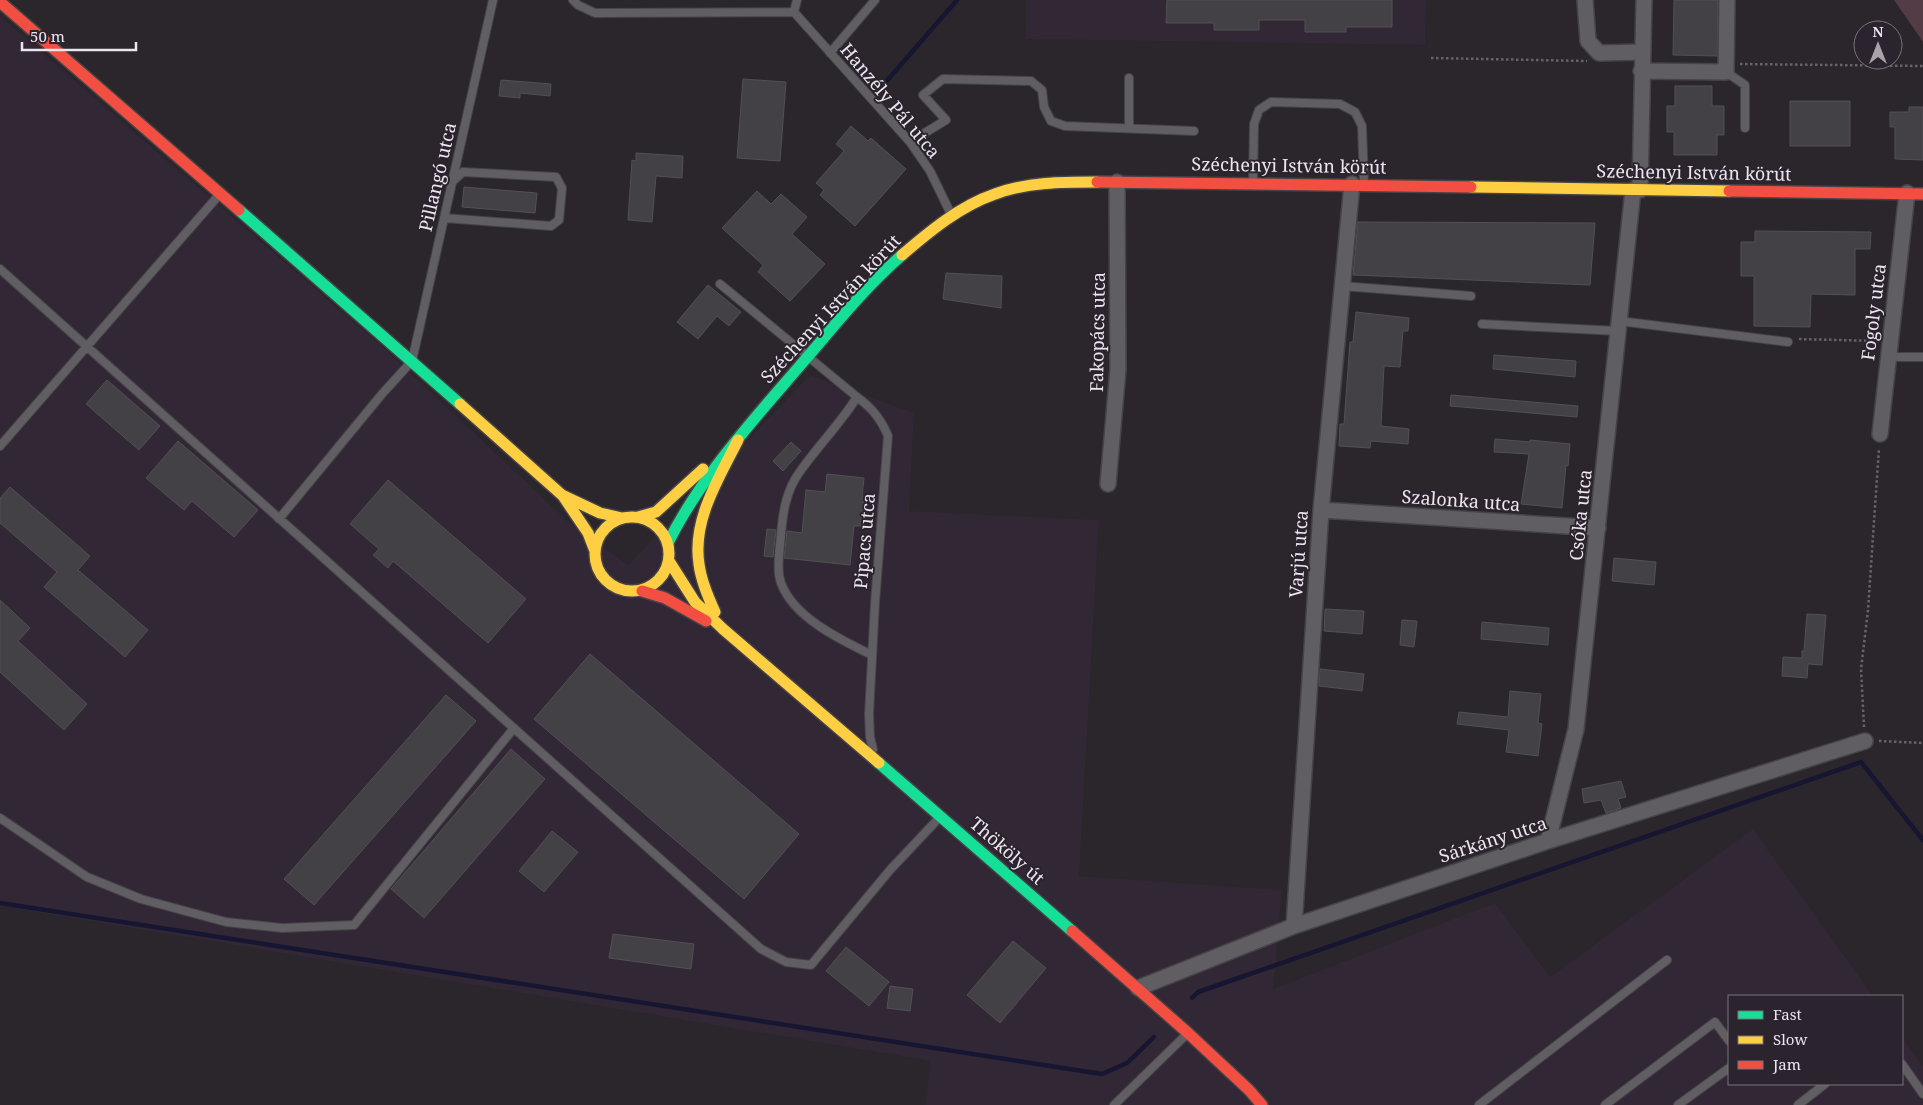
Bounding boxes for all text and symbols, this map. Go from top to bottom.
scale bar [22,20,136,52]
north arrow [1853,20,1903,70]
text: N [1872,22,1884,41]
text: 50 m [30,26,65,46]
street label: Hanzély Pál utca [836,38,946,163]
street label: Pillangó utca [413,120,461,234]
street label: Széchenyi István körút [1191,151,1387,179]
street label: Széchenyi István körút [1596,158,1792,186]
street label: Széchenyi István körút [755,229,906,388]
street label: Fogoly utca [1855,262,1891,362]
street label: Fakopács utca [1084,272,1110,392]
street label: Csóka utca [1563,468,1597,562]
street label: Szalonka utca [1401,484,1521,516]
street label: Pipacs utca [848,492,880,590]
street label: Varjú utca [1283,509,1313,599]
street label: Sárkány utca [1436,810,1550,868]
street label: Thököly út [965,811,1050,889]
legend [1728,995,1903,1085]
text: Fast [1773,1004,1802,1024]
text: Slow [1773,1029,1807,1049]
text: Jam [1772,1054,1801,1074]

